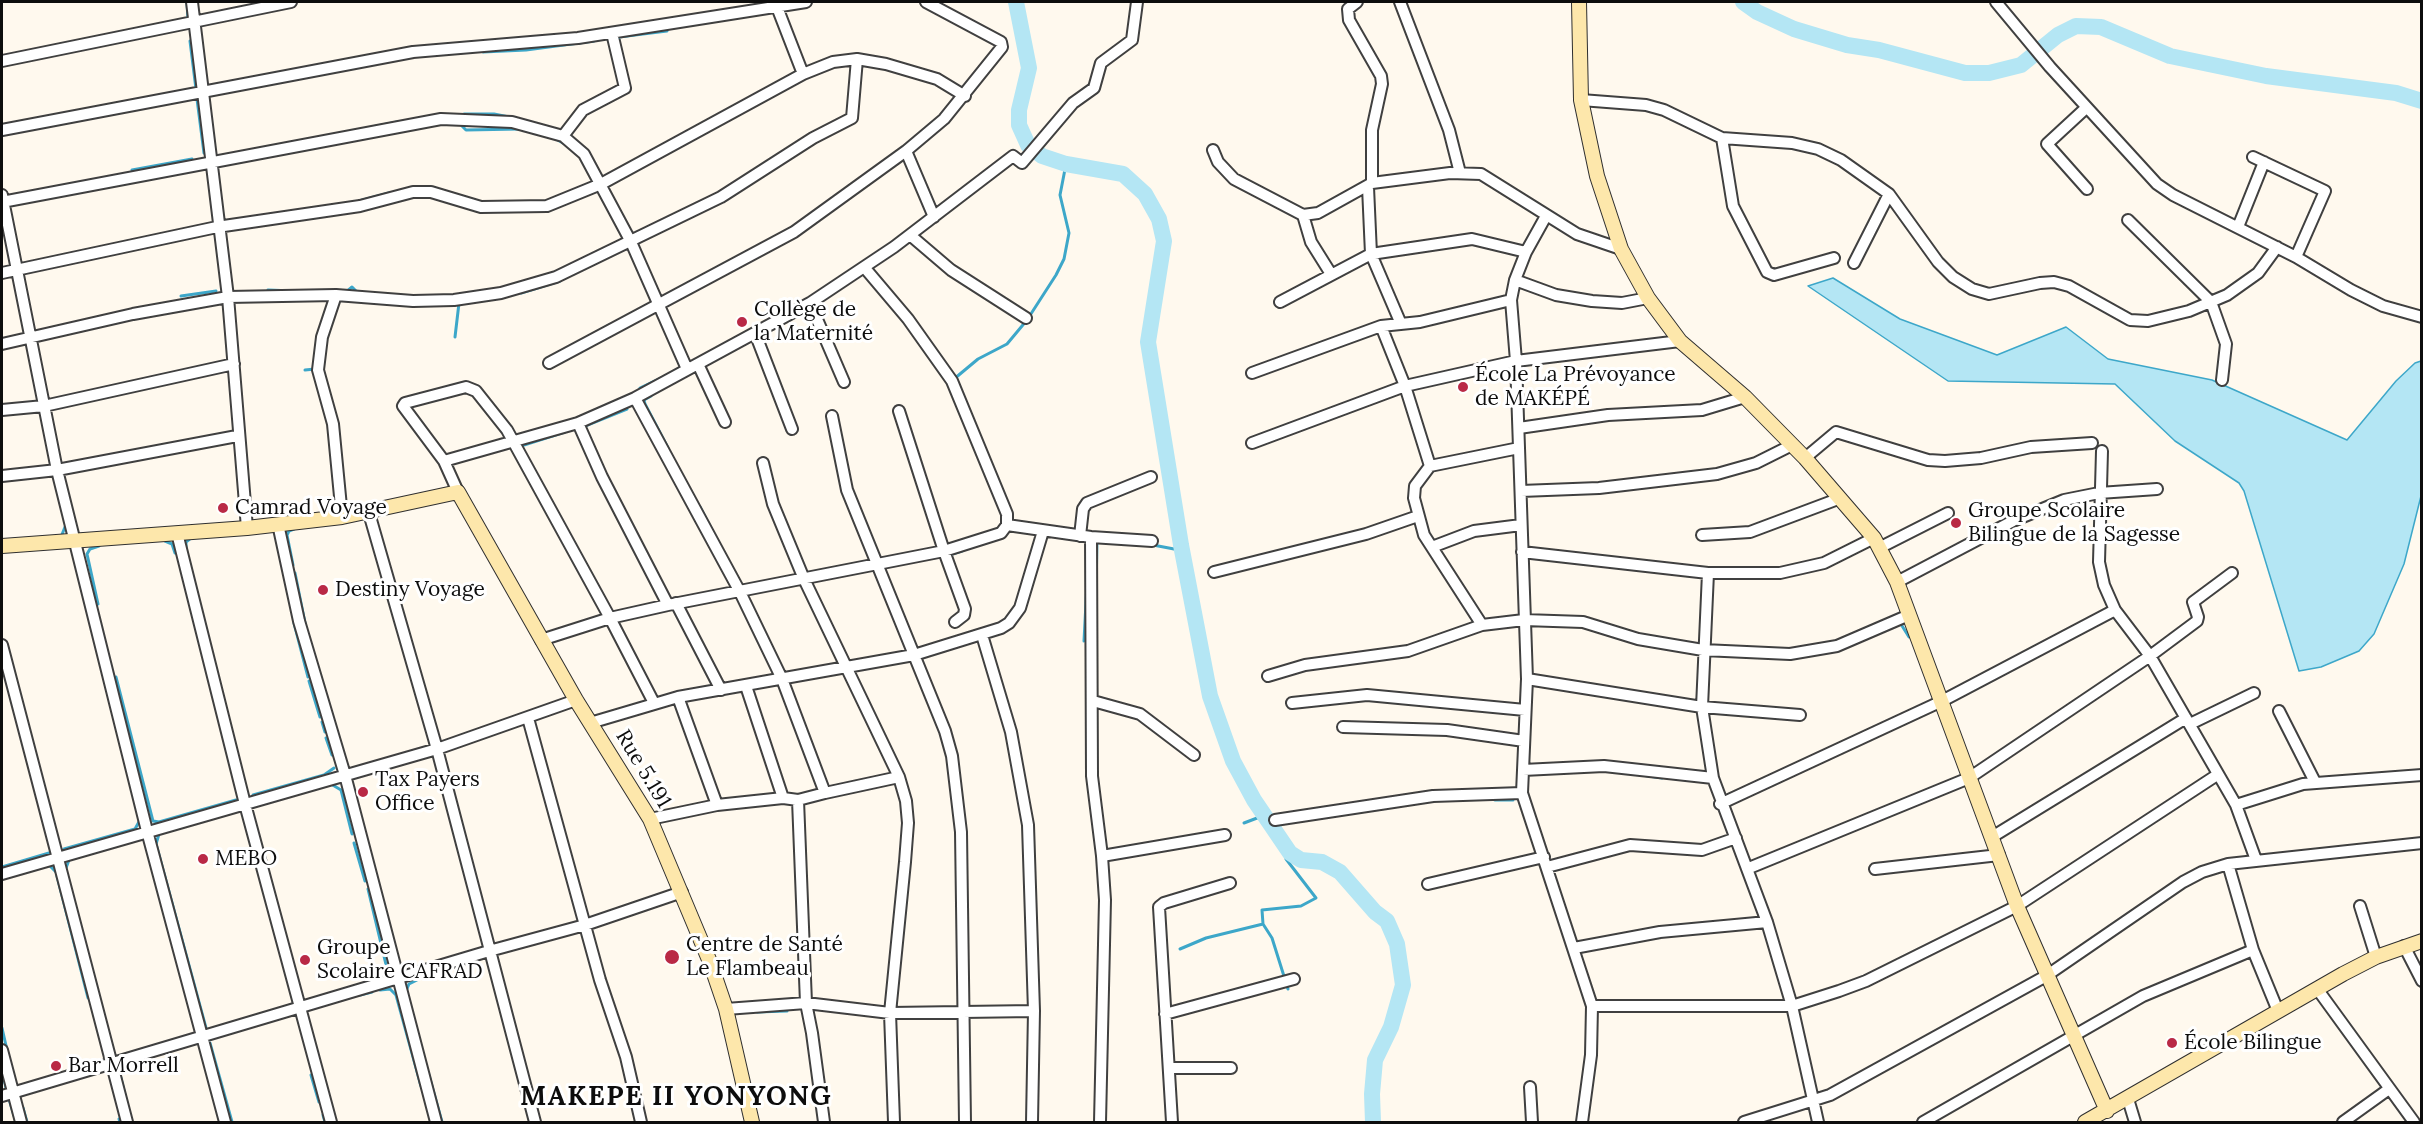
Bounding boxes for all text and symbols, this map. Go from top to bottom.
place label: Collège de la Maternité [754,297,873,347]
marker: Collège de la Maternité [735,315,749,329]
place label: École La Prévoyance de MAKÉPÉ [1475,362,1676,412]
marker: École La Prévoyance de MAKÉPÉ [1456,380,1470,394]
place label: Camrad Voyage [235,495,387,521]
place label: Groupe Scolaire Bilingue de la Sagesse [1968,498,2180,548]
marker: Camrad Voyage [216,501,230,515]
marker: Groupe Scolaire Bilingue de la Sagesse [1949,516,1963,530]
place label: Destiny Voyage [335,577,485,603]
marker: Destiny Voyage [316,583,330,597]
street label: Rue 5.191 [610,725,676,813]
place label: Tax Payers Office [375,767,480,817]
marker: Tax Payers Office [356,785,370,799]
place label: MEBO [215,846,277,872]
marker: MEBO [196,852,210,866]
place label: Centre de Santé Le Flambeau [686,932,843,982]
place label: Groupe Scolaire CAFRAD [317,935,483,985]
marker: Centre de Santé Le Flambeau [663,948,681,966]
marker: Groupe Scolaire CAFRAD [298,953,312,967]
place label: École Bilingue [2184,1030,2322,1056]
marker: École Bilingue [2165,1036,2179,1050]
place label: Bar Morrell [68,1053,179,1079]
marker: Bar Morrell [49,1059,63,1073]
district label: MAKEPE II YONYONG [520,1081,832,1113]

